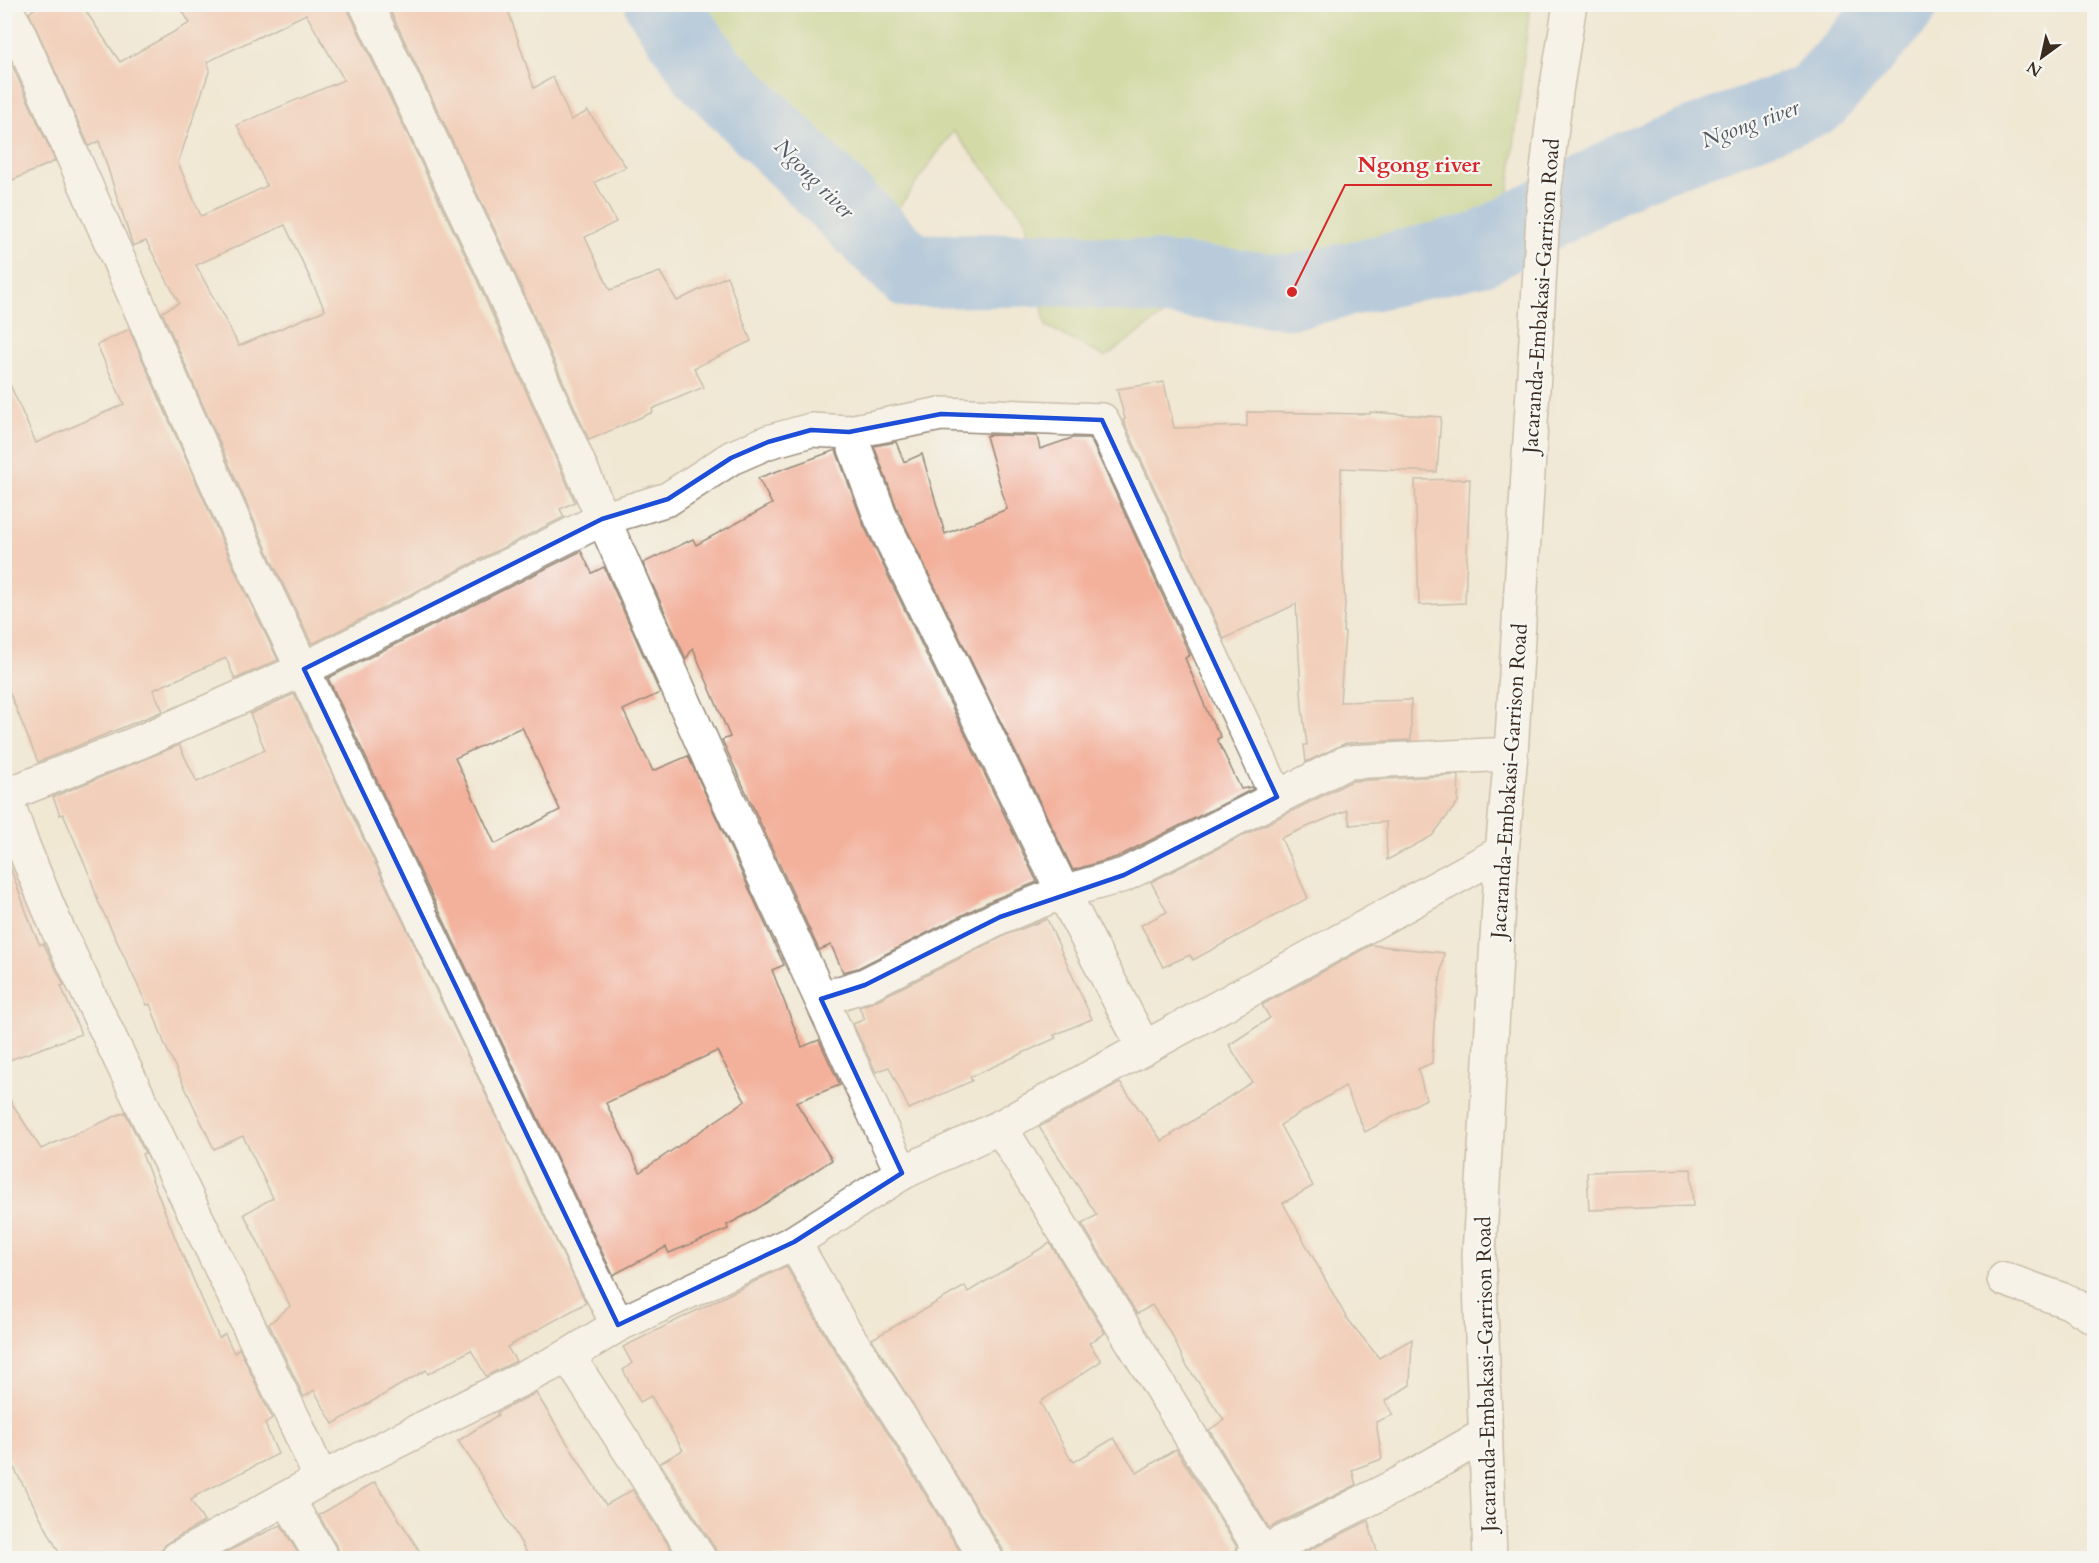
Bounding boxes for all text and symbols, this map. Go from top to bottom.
north arrow [2012,27,2072,87]
text: N [2022,56,2046,82]
water label: Ngong river [1697,92,1804,155]
water label: Ngong river [768,132,862,226]
street label: Jacaranda-Embakasi-Garrison Road [1516,138,1567,458]
callout: Ngong river [1345,145,1492,185]
text: Ngong river [1358,150,1481,180]
street label: Jacaranda-Embakasi-Garrison Road [1484,623,1535,943]
street label: Jacaranda-Embakasi-Garrison Road [1469,1216,1504,1535]

